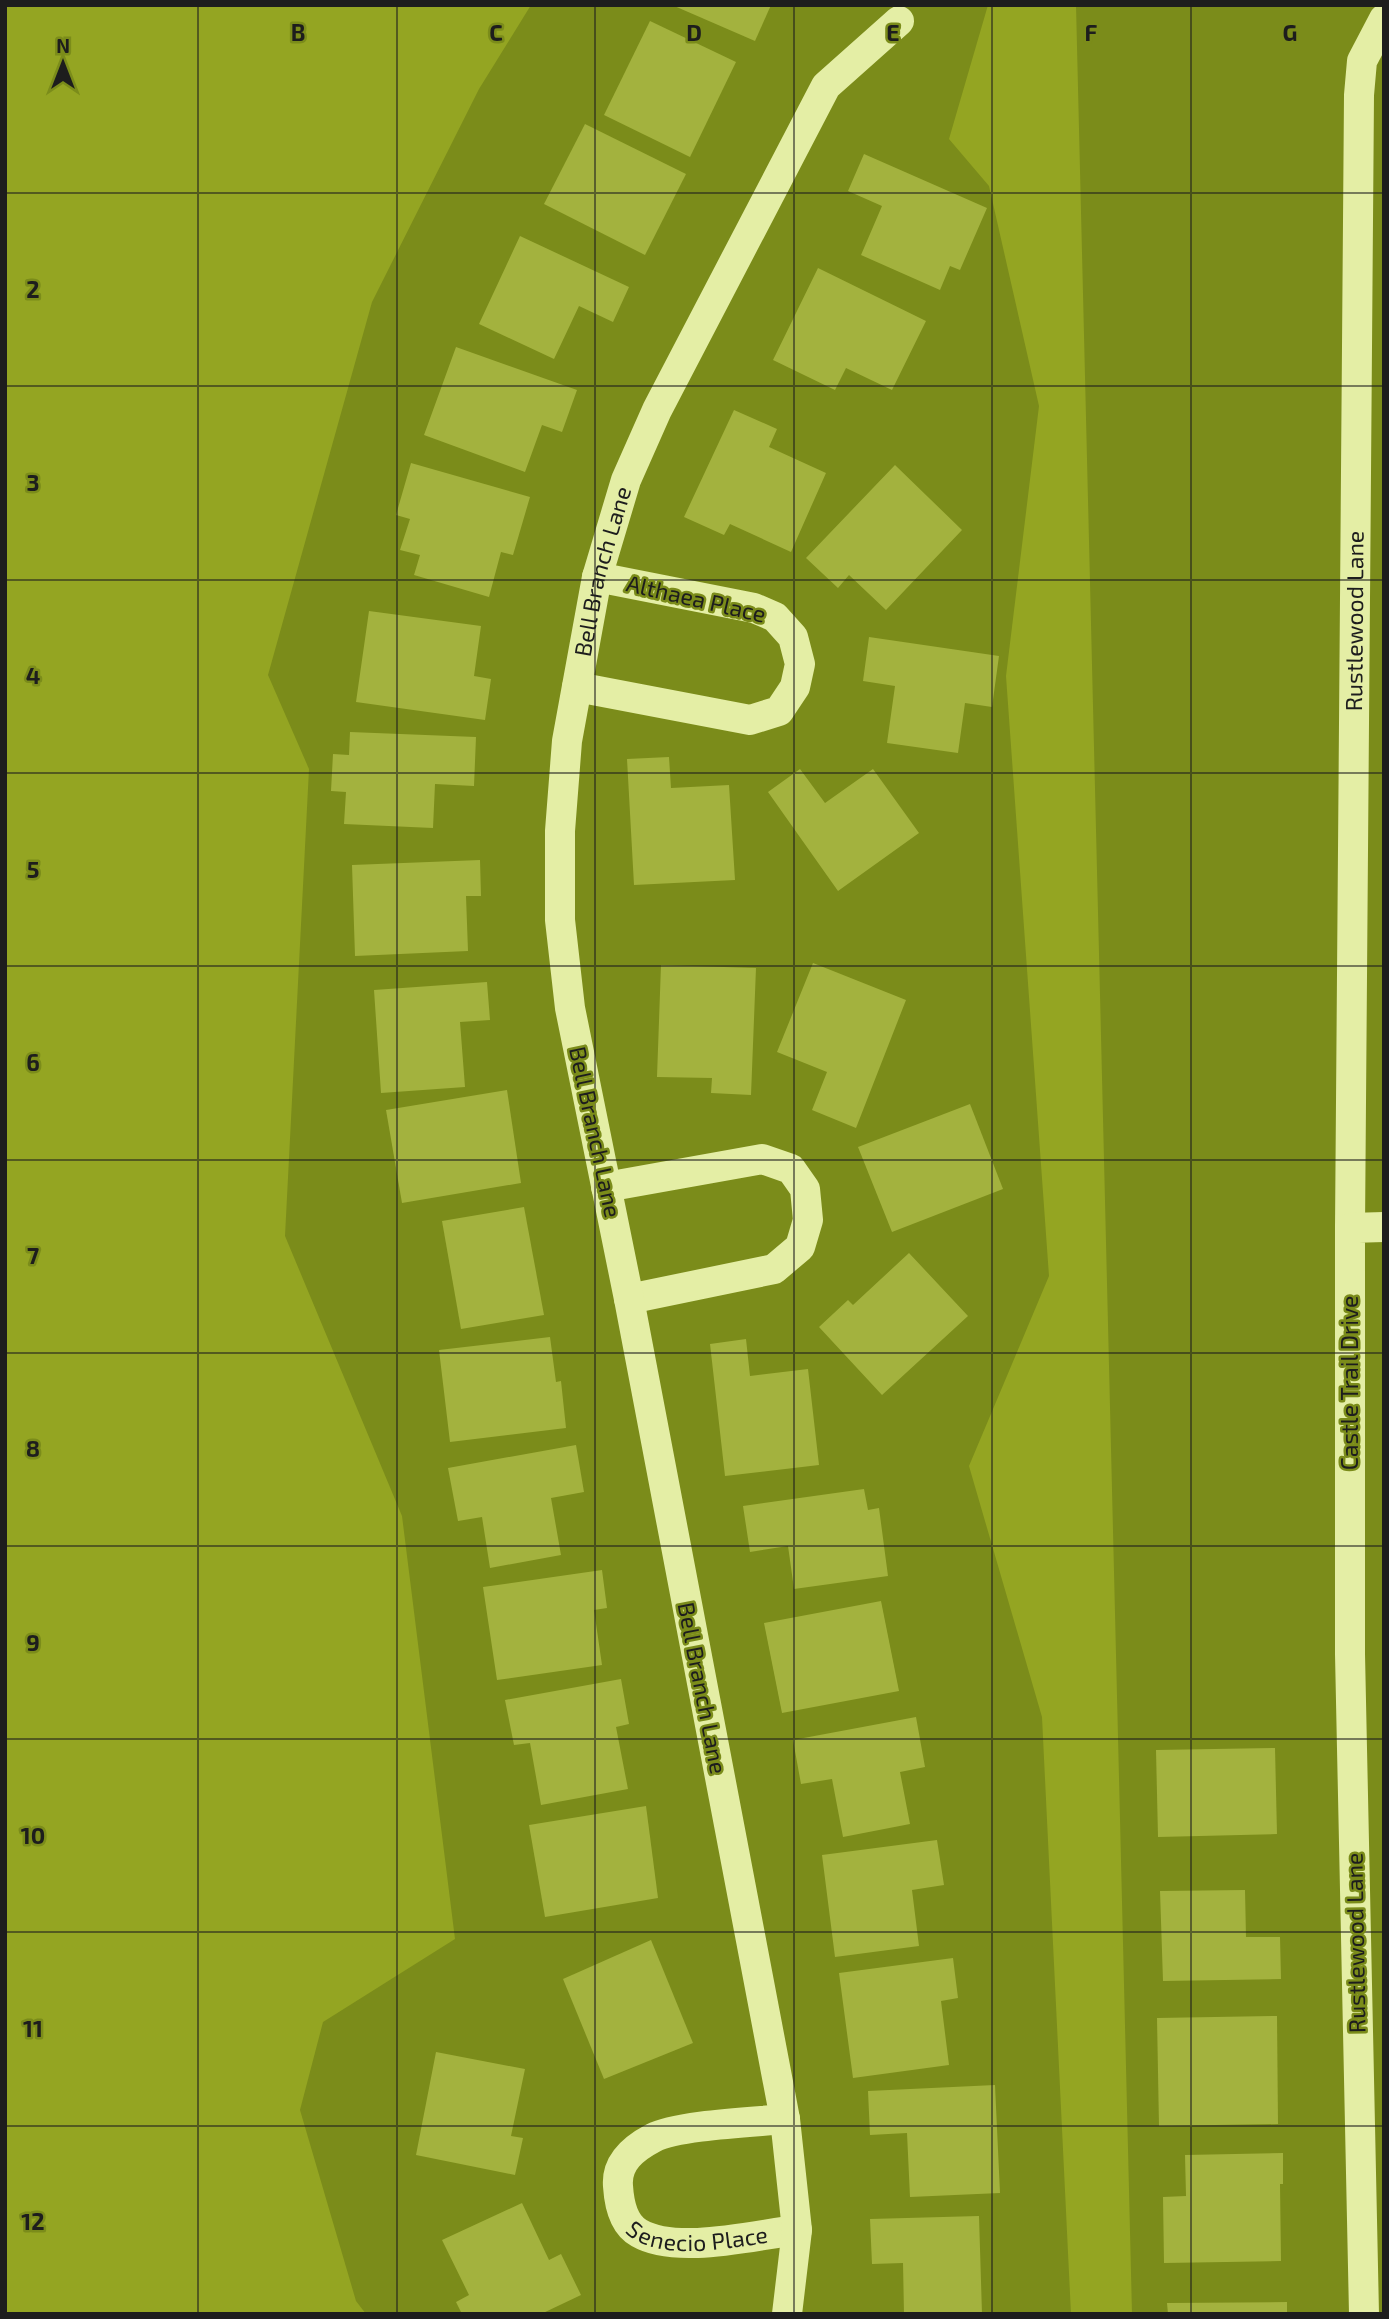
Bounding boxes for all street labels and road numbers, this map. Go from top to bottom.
street label: Bell Branch Lane [568,483,636,659]
street label: Rustlewood Lane [1339,531,1369,711]
street label: Althaea Place [624,568,769,628]
street label: Bell Branch Lane [564,1044,628,1220]
street label: Castle Trail Drive [1335,1296,1363,1470]
street label: Bell Branch Lane [673,1600,733,1776]
street label: Rustlewood Lane [1339,1853,1371,2033]
street label: Senecio Place [621,2214,770,2256]

